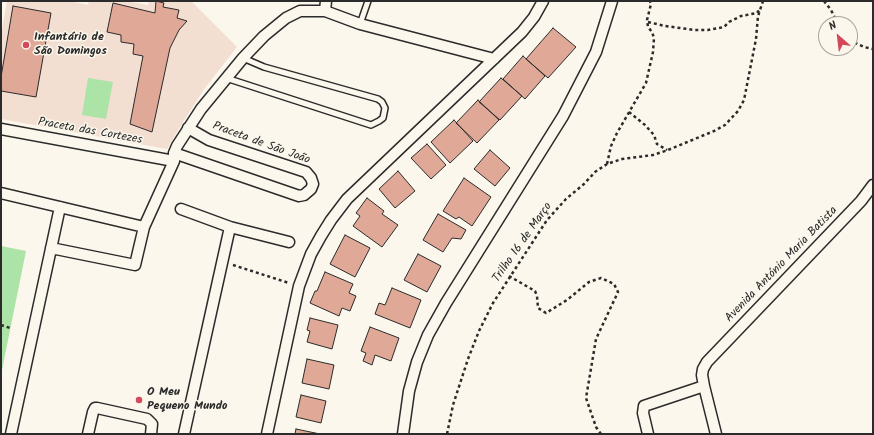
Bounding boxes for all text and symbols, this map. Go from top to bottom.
north arrow [818,16,858,56]
text: N [826,17,840,36]
place label: Infantário de São Domingos [34,31,107,59]
marker: Infantário de São Domingos [21,40,31,50]
street label: Praceta das Cortezes [37,116,143,148]
street label: Praceta de São João [210,120,312,168]
street label: Trilho 16 de Março [490,200,556,286]
street label: Avenida António Maria Batista [723,204,841,326]
place label: O Meu Pequeno Mundo [147,386,228,414]
marker: O Meu Pequeno Mundo [134,395,144,405]

